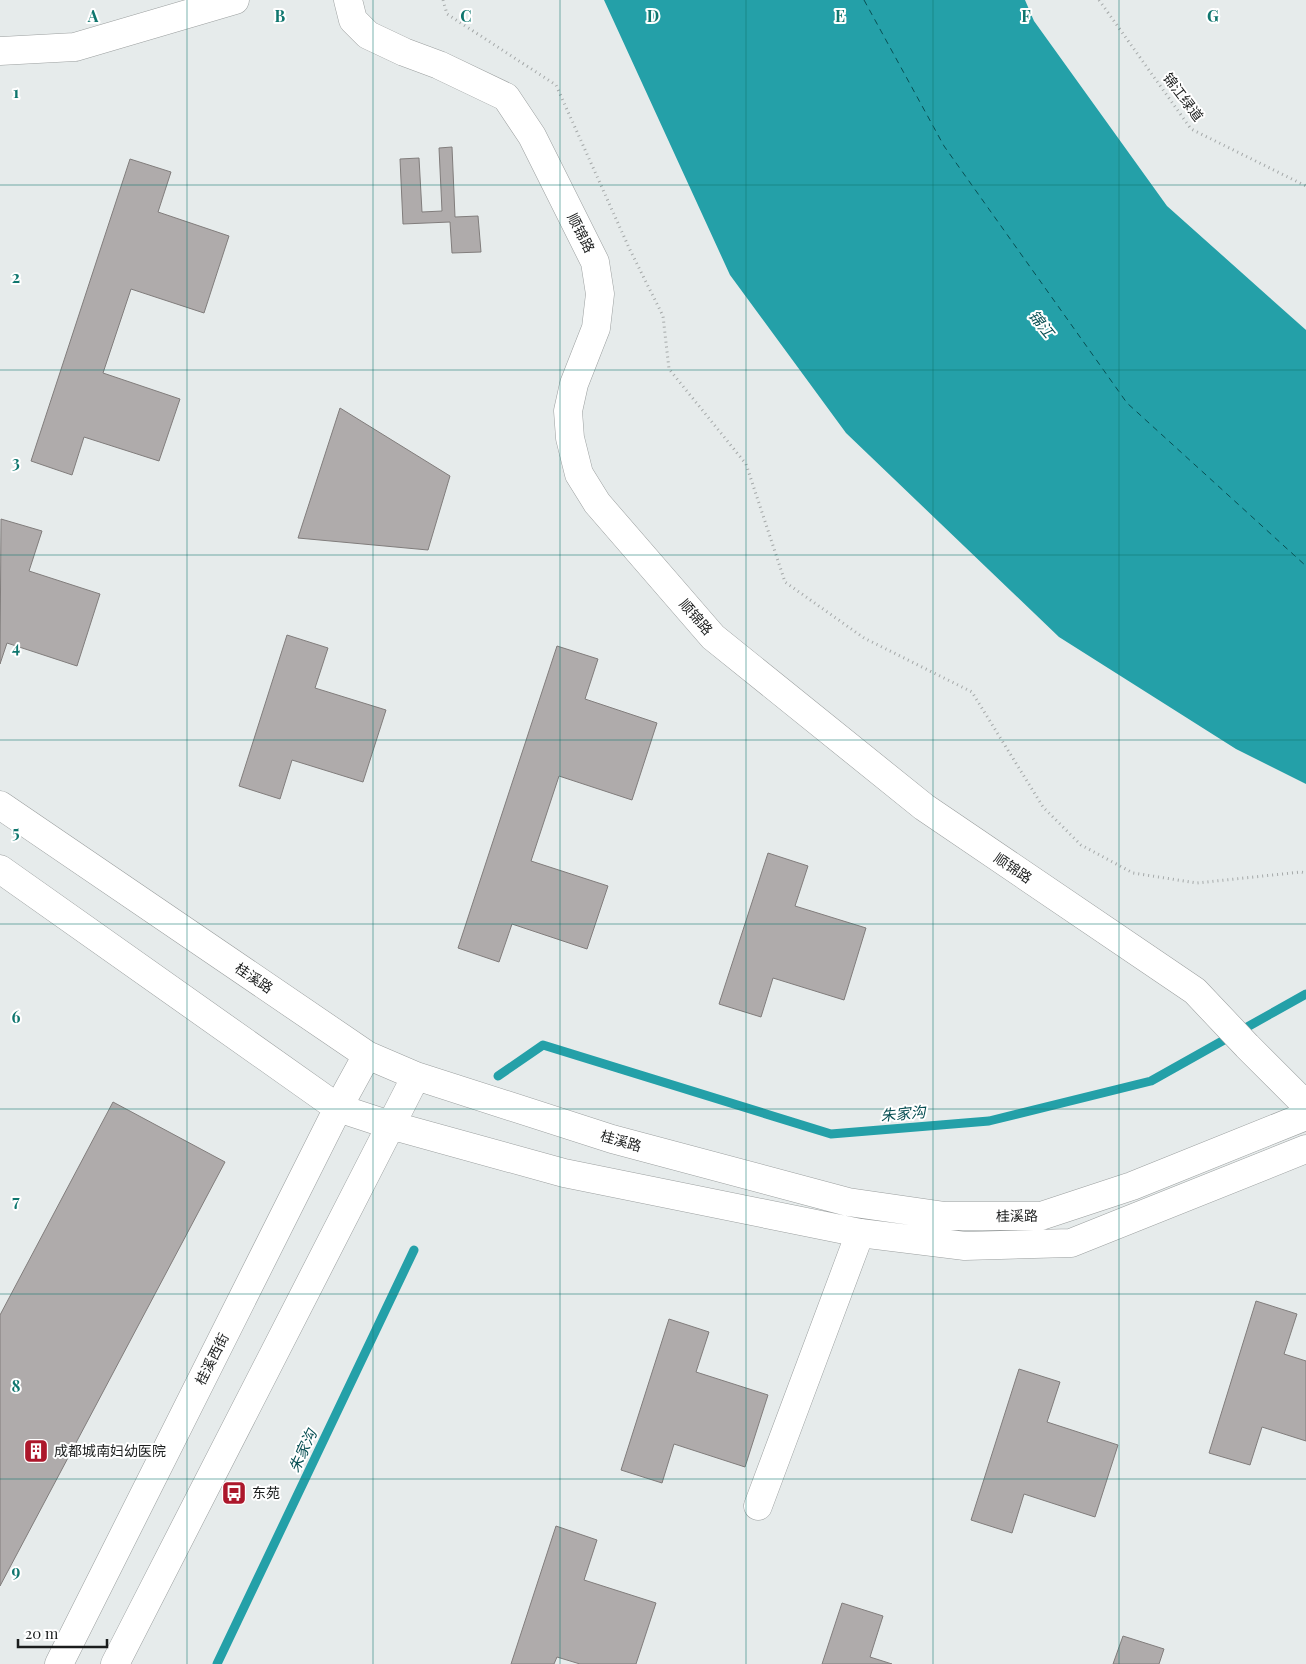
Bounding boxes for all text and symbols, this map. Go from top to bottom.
text: A [87,5,99,26]
text: B [275,5,286,26]
text: C [460,5,472,26]
text: D [647,5,659,26]
text: E [835,5,845,26]
text: F [1021,5,1031,26]
text: G [1207,5,1219,26]
street label: 锦江绿道 [1159,69,1208,125]
text: 1 [13,81,19,102]
street label: 顺锦路 [563,210,599,256]
text: 2 [12,266,20,287]
water label: 锦江 [1025,305,1060,343]
text: 3 [12,451,20,472]
street label: 顺锦路 [675,595,717,639]
text: 4 [12,636,20,657]
text: 5 [12,821,20,842]
street label: 顺锦路 [991,848,1036,887]
street label: 桂溪路 [232,958,277,997]
text: 6 [12,1006,21,1027]
water label: 朱家沟 [880,1101,928,1125]
street label: 桂溪路 [598,1126,644,1155]
text: 7 [12,1190,20,1211]
street label: 桂溪路 [996,1206,1038,1225]
street label: 桂溪西街 [190,1330,233,1388]
text: 8 [12,1375,21,1396]
water label: 朱家沟 [284,1424,322,1475]
building icon: 成都城南妇幼医院 [23,1438,49,1464]
place label: 成都城南妇幼医院 [54,1441,166,1460]
bus stop icon: 东苑 [221,1480,247,1506]
place label: 东苑 [252,1483,280,1502]
text: 9 [12,1560,21,1581]
scale bar [18,1616,106,1648]
text: 20 m [25,1623,59,1643]

